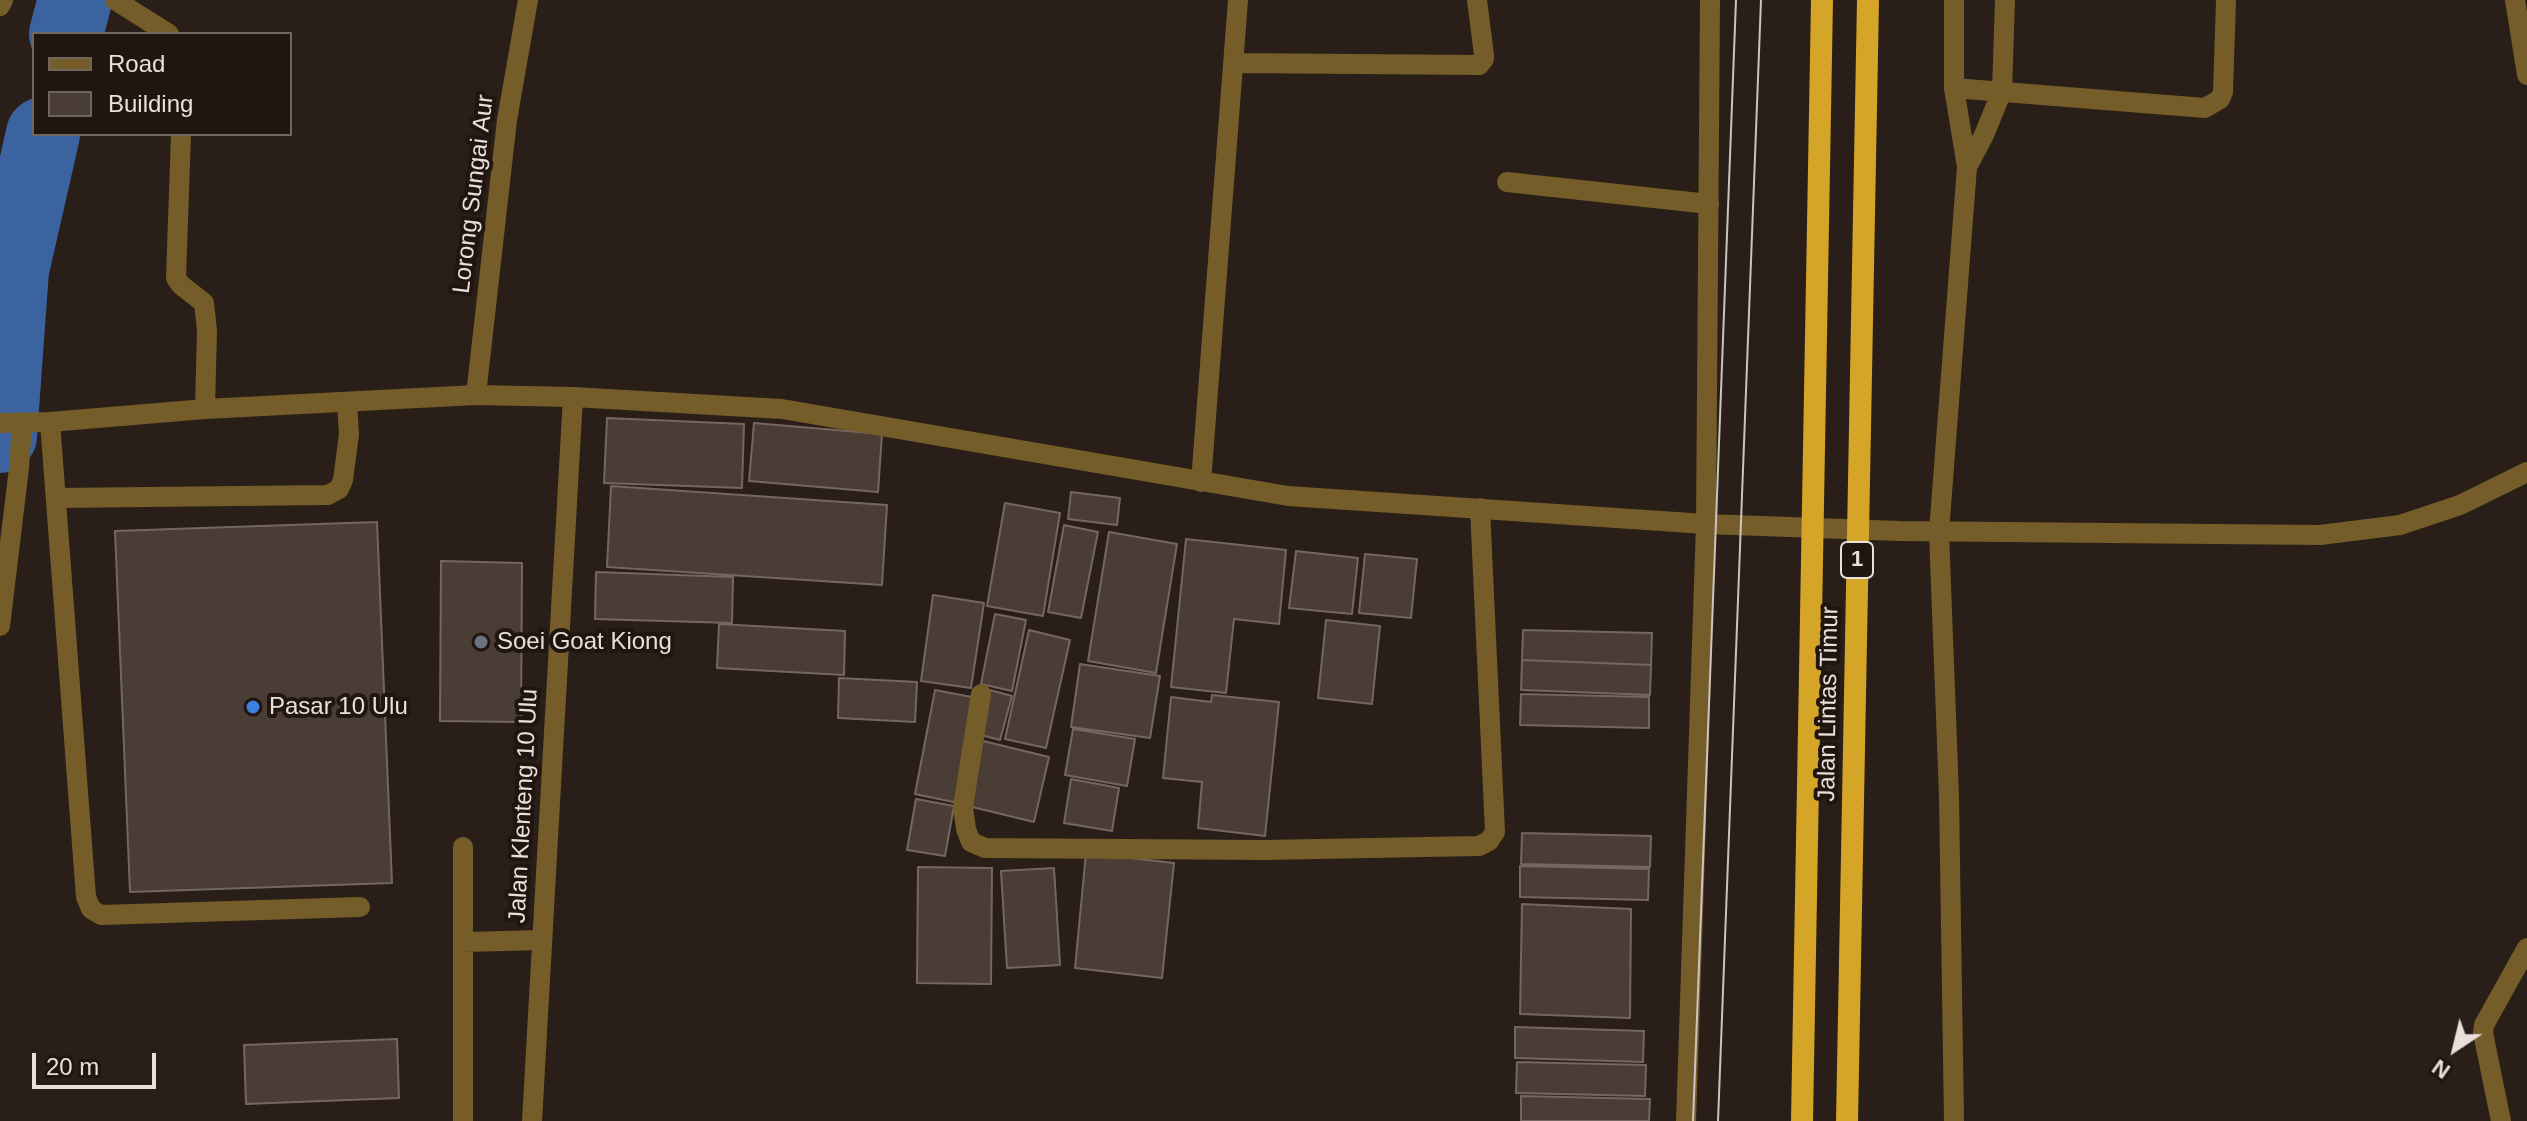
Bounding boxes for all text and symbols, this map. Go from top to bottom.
legend [32,32,292,136]
text: Road [108,50,165,77]
text: Building [108,90,193,117]
street label: Lorong Sungai Aur [448,93,500,295]
road number: 1 [1841,542,1873,578]
street label: Jalan Lintas Timur [1813,606,1845,802]
place label: Soei Goat Kiong [497,628,672,656]
marker: Soei Goat Kiong [472,633,490,651]
street label: Jalan Klenteng 10 Ulu [503,688,545,924]
place label: Pasar 10 Ulu [269,693,408,721]
marker: Pasar 10 Ulu [244,698,262,716]
north arrow [2415,1009,2495,1089]
scale bar [36,1037,160,1087]
text: 20 m [46,1053,99,1080]
text: N [2427,1054,2455,1084]

